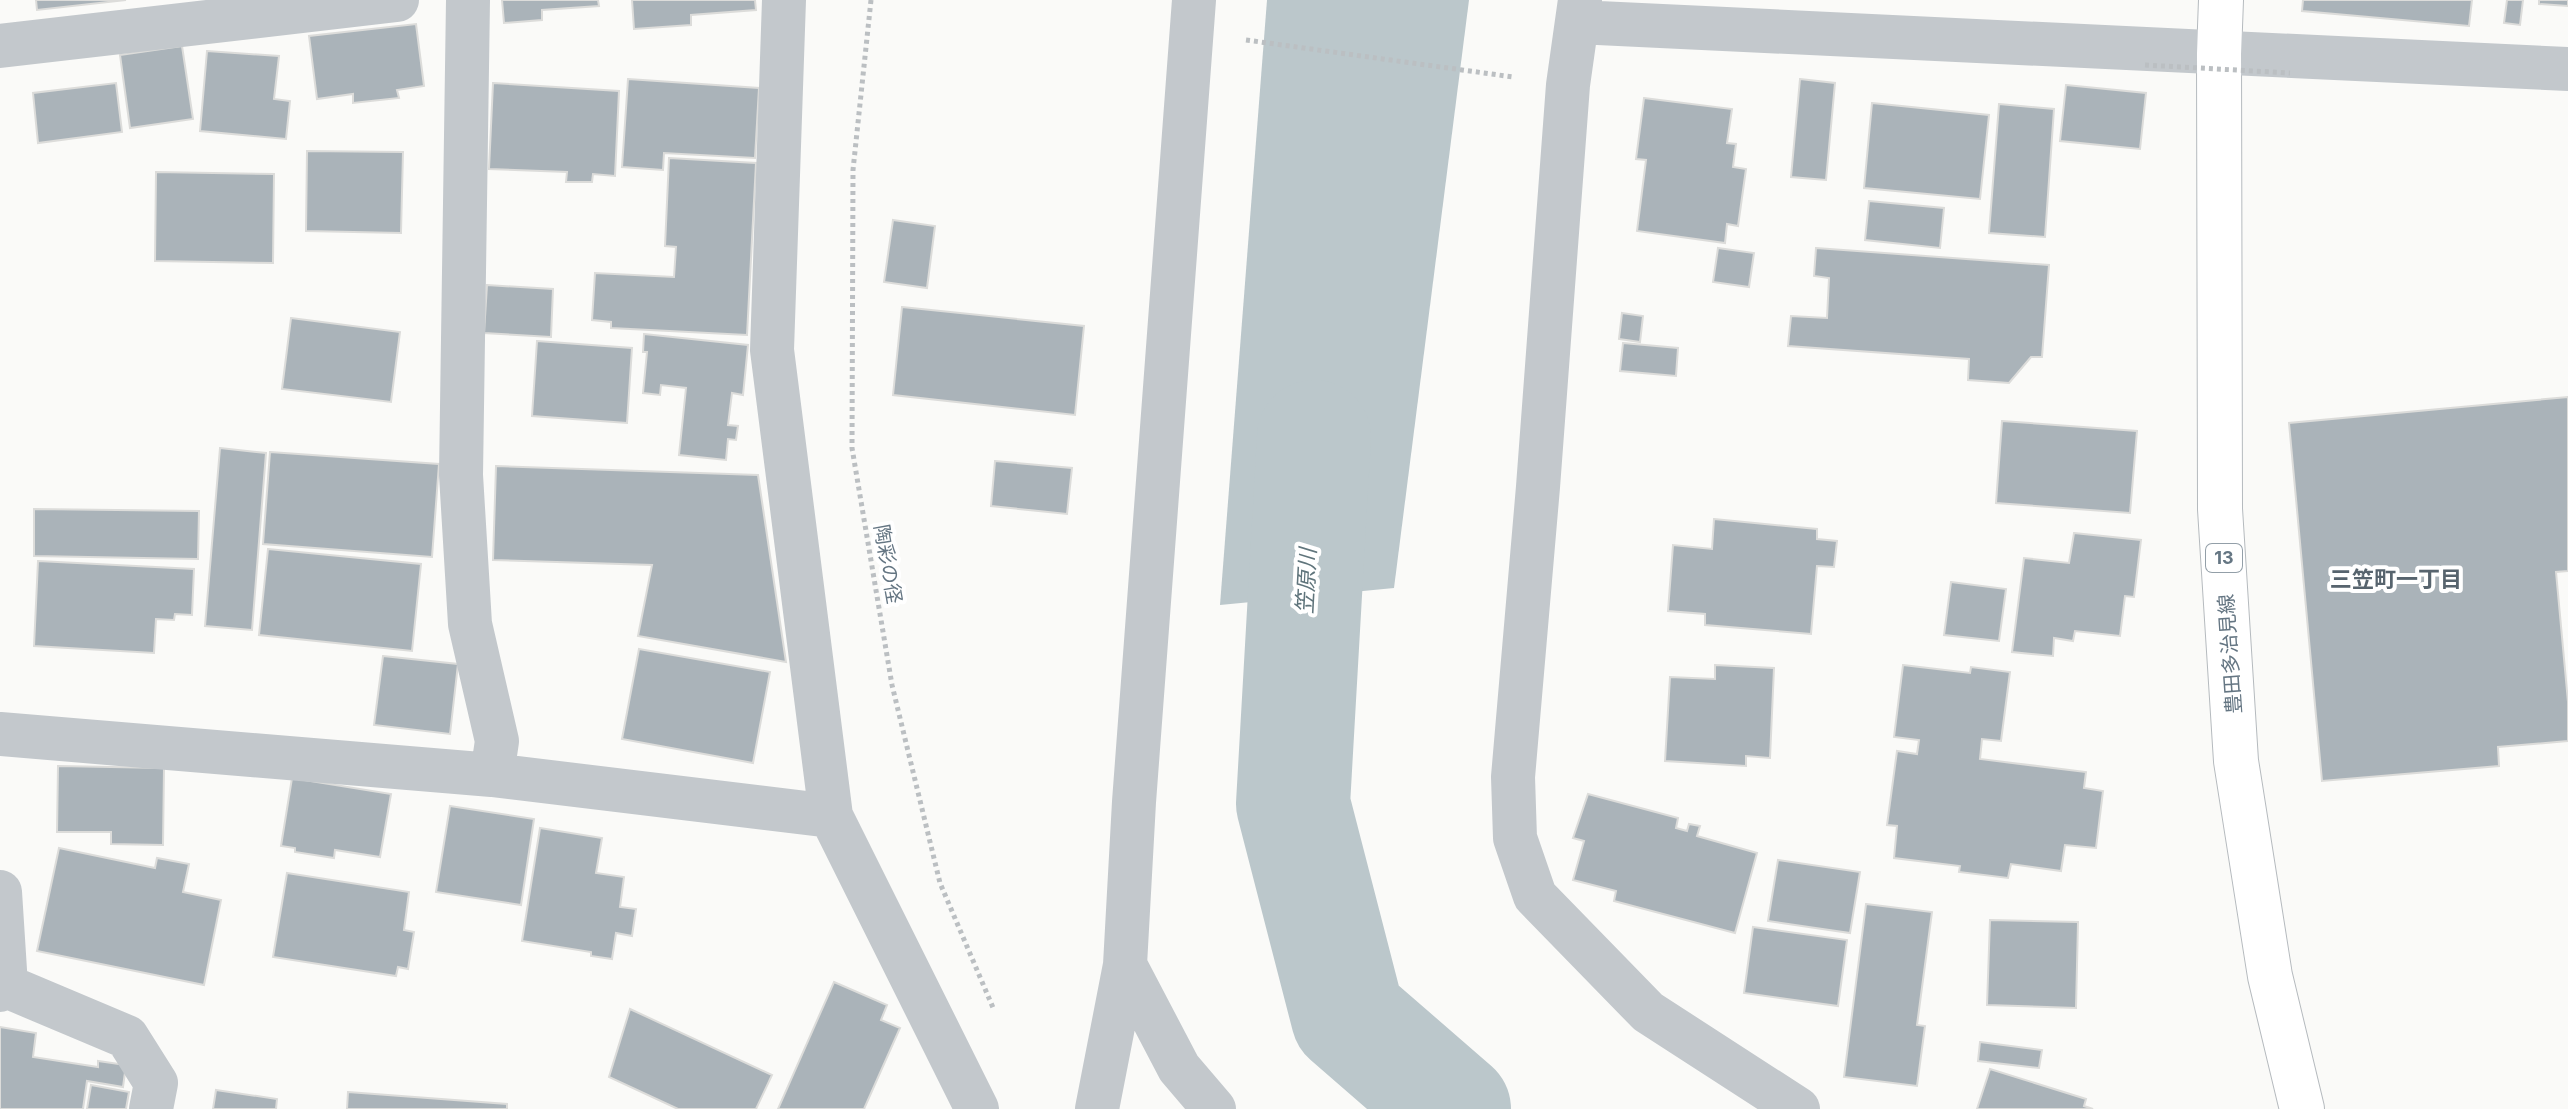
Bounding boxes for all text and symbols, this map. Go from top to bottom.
street label: 陶彩の径 [869,523,907,605]
road number: 13 [2206,544,2242,572]
water label: 笠原川 [1291,545,1321,615]
district label: 三笠町一丁目 [2330,566,2462,592]
street label: 豊田多治見線 [2214,593,2246,715]

